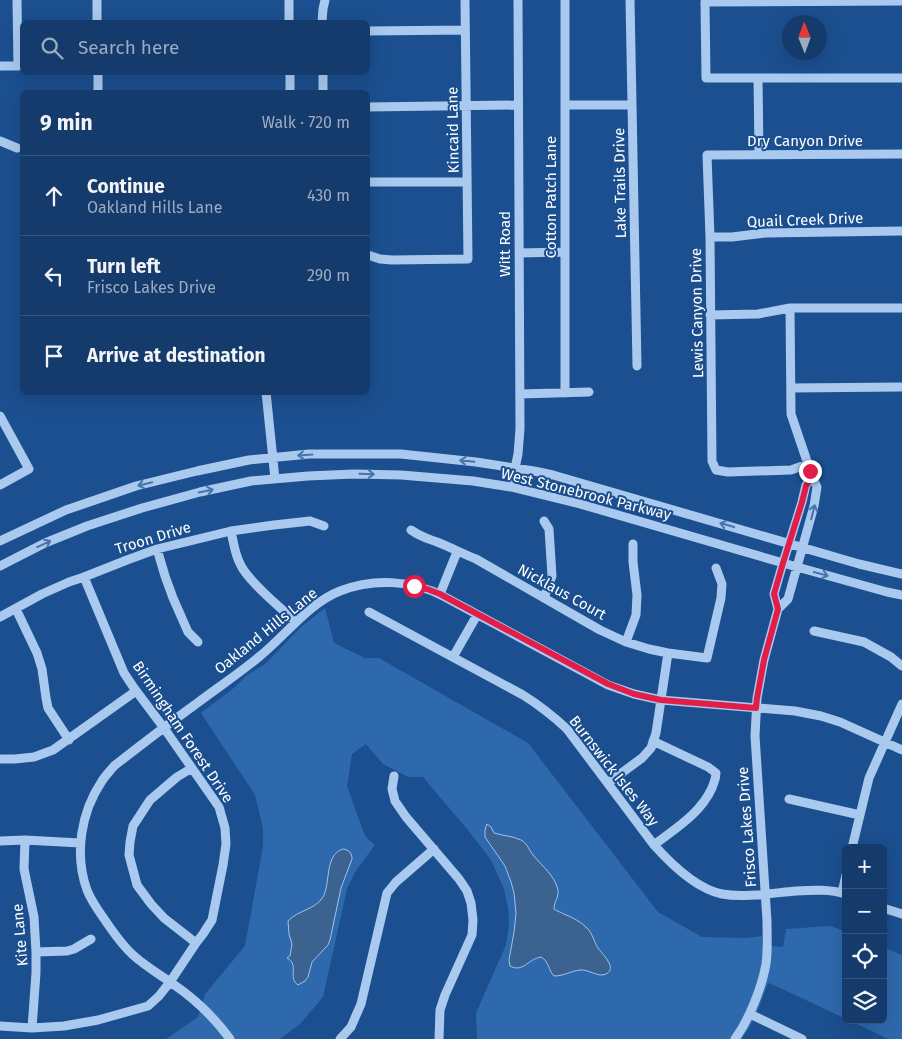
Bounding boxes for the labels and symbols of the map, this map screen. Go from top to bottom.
north arrow [782,15,827,60]
street label: Kincaid Lane [443,87,463,173]
street label: Lake Trails Drive [610,128,630,238]
street label: Dry Canyon Drive [747,132,863,150]
street label: Cotton Patch Lane [542,136,560,258]
street label: Quail Creek Drive [746,209,864,231]
street label: Witt Road [496,211,514,277]
street label: Lewis Canyon Drive [687,248,707,378]
one-way arrow [297,450,313,459]
one-way arrow [459,456,475,466]
route end [799,460,822,483]
street label: West Stonebrook Parkway [499,464,674,524]
one-way arrow [359,470,375,479]
one-way arrow [138,480,154,489]
one-way arrow [197,485,213,495]
one-way arrow [809,504,818,520]
street label: Troon Drive [113,518,193,558]
one-way arrow [720,520,736,530]
one-way arrow [36,539,51,548]
street label: Nicklaus Court [515,560,610,624]
one-way arrow [812,569,828,579]
route start [403,575,426,598]
street label: Oakland Hills Lane [211,584,321,678]
street label: Birmingham Forest Drive [129,658,237,806]
street label: Burnswick Isles Way [565,712,663,830]
street label: Frisco Lakes Drive [734,766,760,888]
street label: Kite Lane [8,903,32,967]

